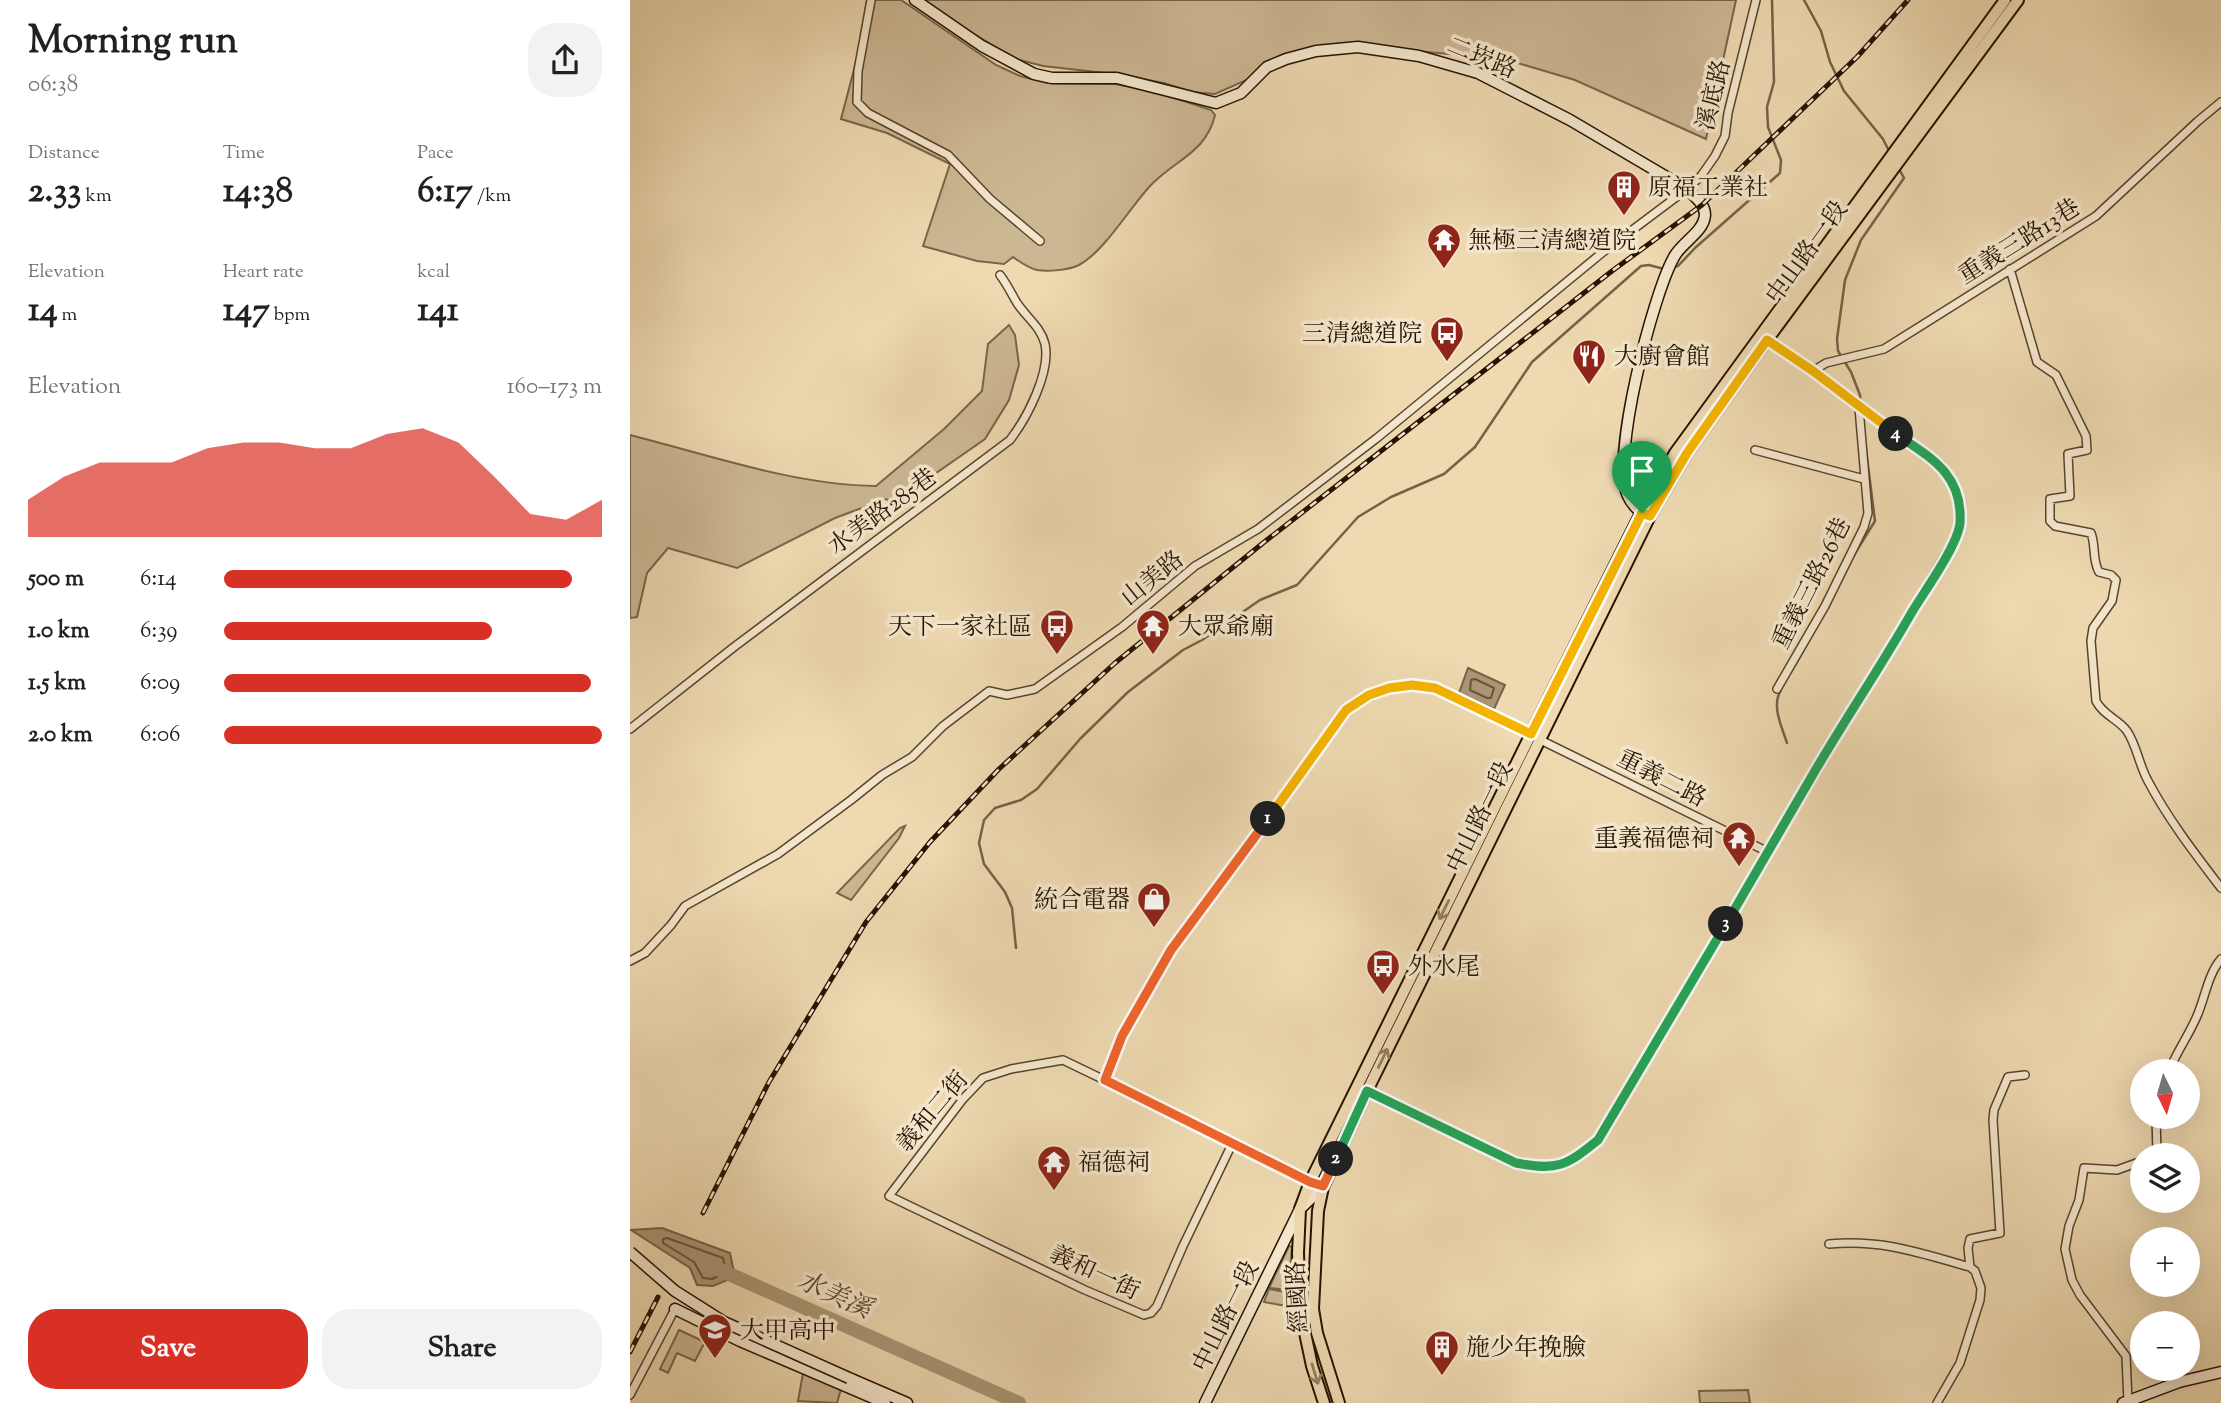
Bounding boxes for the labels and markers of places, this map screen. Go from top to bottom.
building icon: 原福工業社 [1605,168,1643,217]
place label: 原福工業社 [1648,172,1768,206]
temple icon: 無極三清總道院 [1425,221,1463,270]
place label: 無極三清總道院 [1468,225,1636,259]
bus stop icon: 三清總道院 [1428,314,1466,363]
place label: 三清總道院 [1302,318,1422,352]
restaurant icon: 大廚會館 [1570,337,1608,386]
place label: 大廚會館 [1614,341,1710,375]
pin: 4 [1878,416,1914,452]
pin [1612,441,1672,513]
bus stop icon: 天下一家社區 [1038,607,1076,656]
temple icon: 大眾爺廟 [1134,607,1172,656]
place label: 天下一家社區 [888,611,1032,645]
place label: 大眾爺廟 [1178,611,1274,645]
pin: 1 [1250,802,1286,836]
temple icon: 重義福德祠 [1720,819,1758,868]
place label: 重義福德祠 [1594,823,1714,857]
shop icon: 統合電器 [1135,880,1173,929]
place label: 統合電器 [1034,884,1130,918]
pin: 3 [1708,906,1744,942]
bus stop icon: 外水尾 [1364,947,1402,996]
place label: 外水尾 [1408,951,1480,985]
pin: 2 [1318,1142,1354,1176]
temple icon: 福德祠 [1035,1143,1073,1192]
place label: 福德祠 [1078,1147,1150,1181]
school or university icon: 大甲高中 [696,1311,734,1360]
place label: 大甲高中 [740,1315,836,1349]
building icon: 施少年挽臉 [1423,1328,1461,1377]
place label: 施少年挽臉 [1466,1332,1586,1366]

